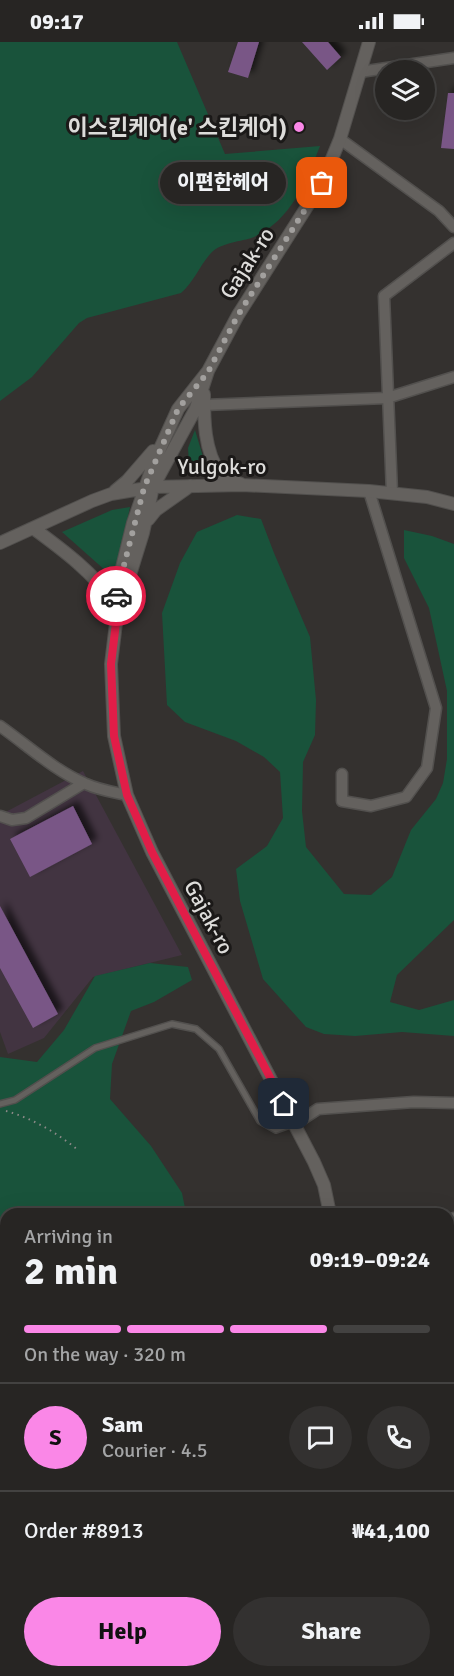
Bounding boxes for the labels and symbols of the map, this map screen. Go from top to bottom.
place label: 이스킨케어(e' 스킨케어) [67,114,287,141]
marker: 이스킨케어(e' 스킨케어) [292,120,306,134]
pin [296,157,347,208]
callout: 이편한헤어 [160,162,286,204]
street label: Gajak-ro [214,222,280,304]
street label: Yulgok-ro [178,453,266,480]
courier [86,566,146,626]
street label: Gajak-ro [178,875,240,959]
pin [258,1078,309,1129]

